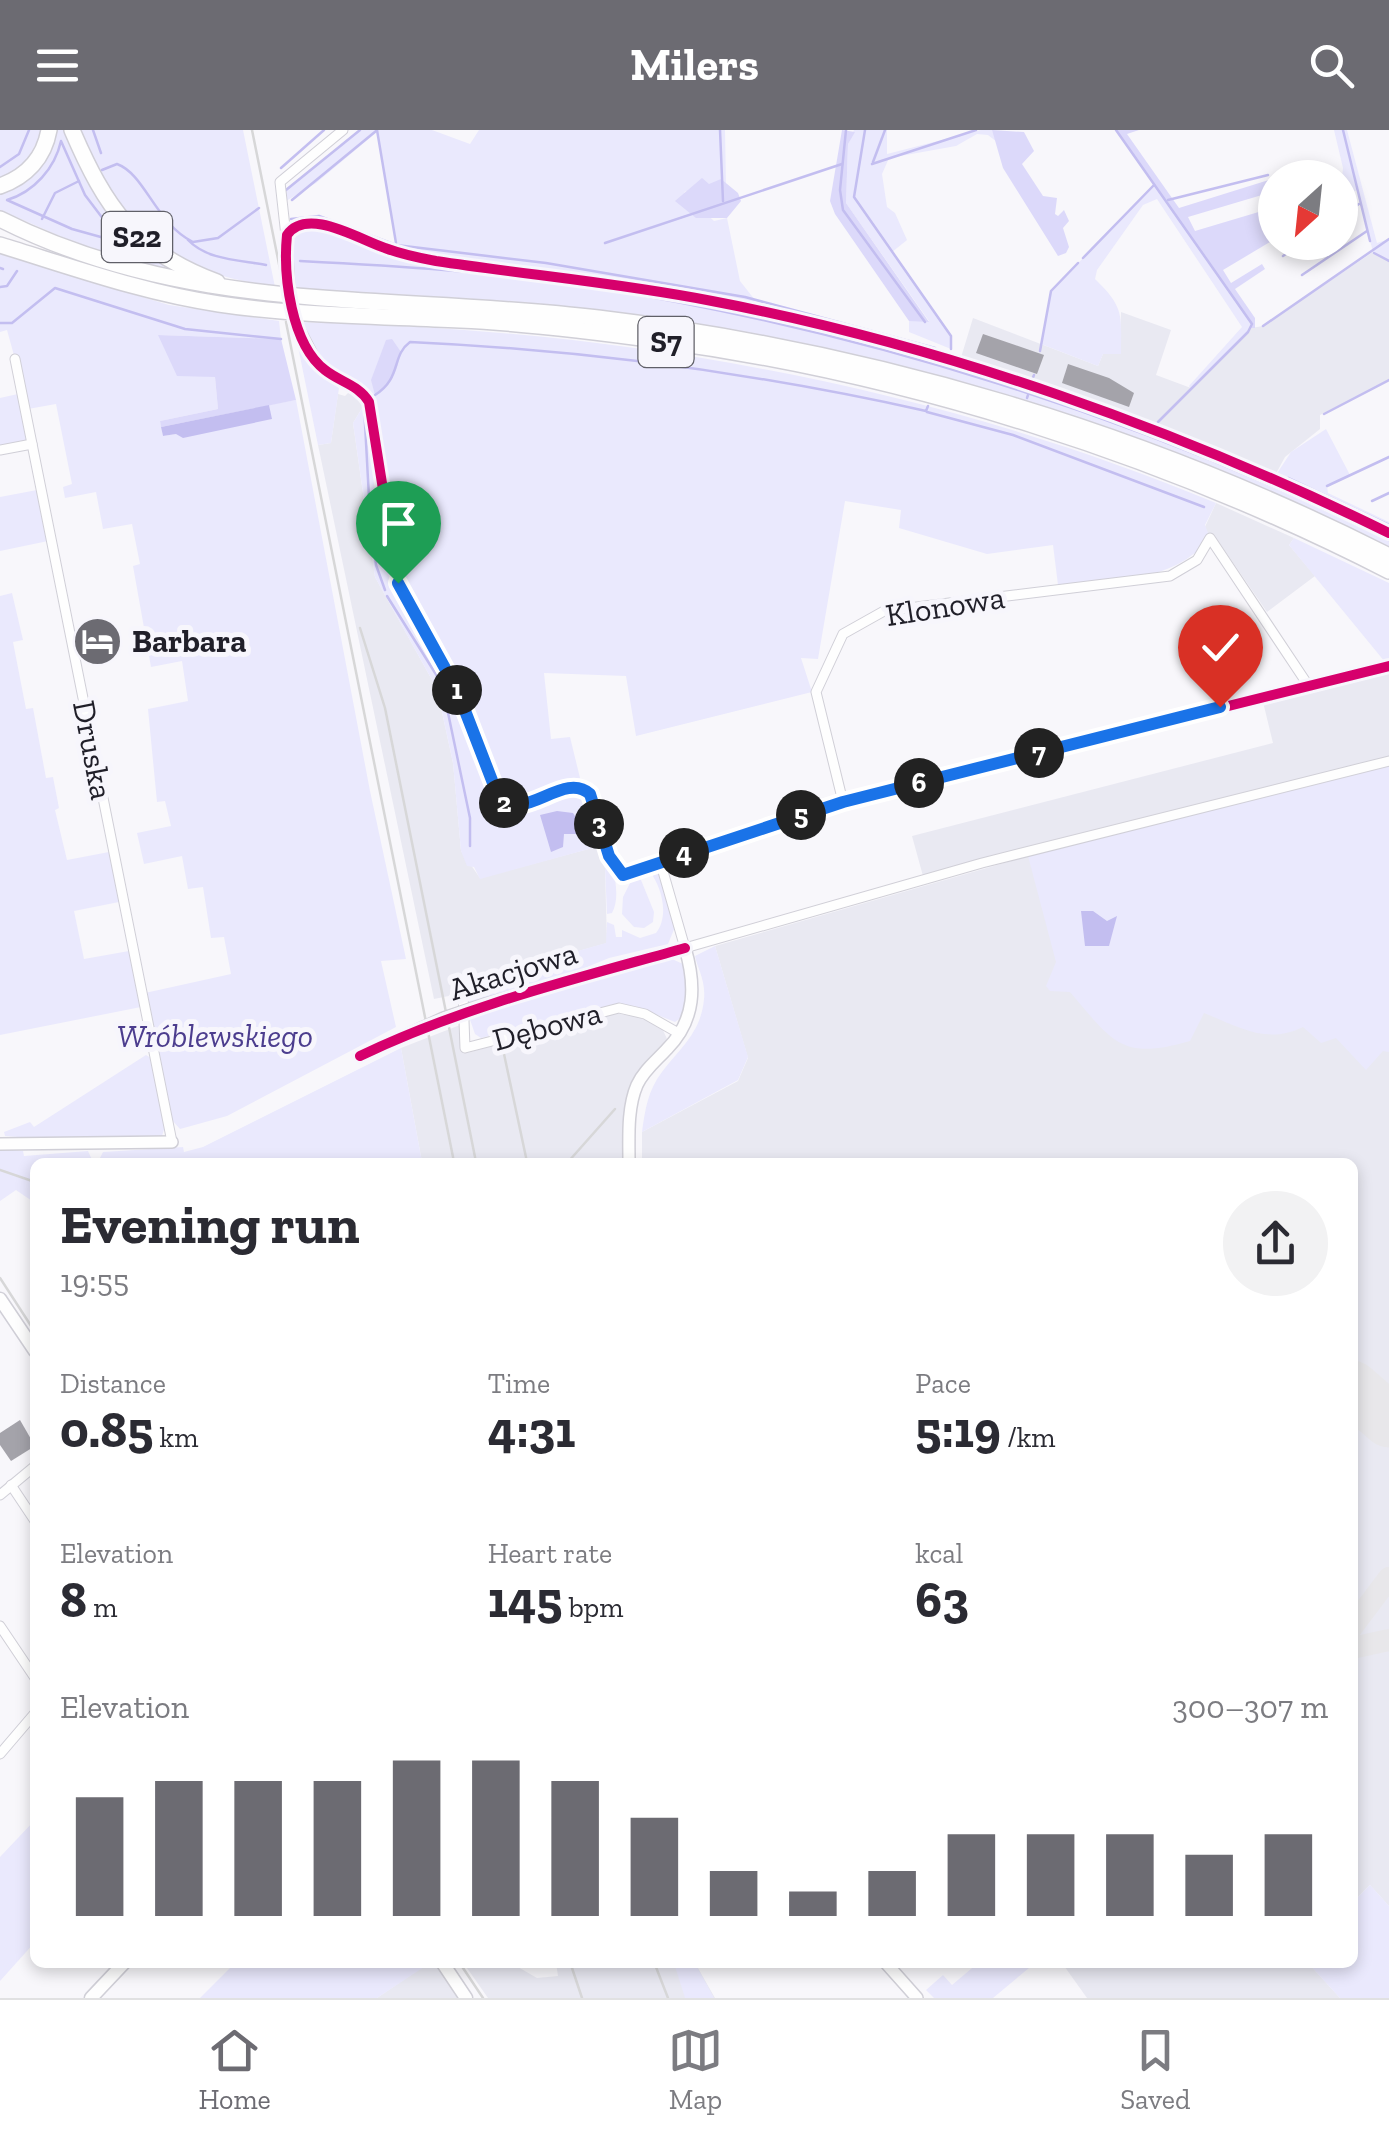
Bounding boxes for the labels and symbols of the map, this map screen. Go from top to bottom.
north arrow [1258,160,1358,260]
road number: S22 [102,212,172,262]
road number: S7 [638,317,694,367]
pin [356,481,441,584]
street label: Klonowa [883,578,1007,634]
pin [1178,605,1263,708]
hotel icon: Barbara [71,615,123,667]
place label: Barbara [132,622,246,660]
pin: 1 [432,665,482,715]
street label: Druska [65,697,121,803]
pin: 7 [1014,728,1064,778]
pin: 6 [894,758,944,808]
pin: 2 [479,778,529,828]
pin: 5 [776,790,826,840]
pin: 3 [574,799,624,849]
pin: 4 [659,828,709,878]
street label: Akacjowa [444,934,582,1008]
street label: Dębowa [489,993,605,1059]
park label: Wróblewskiego [117,1017,313,1055]

